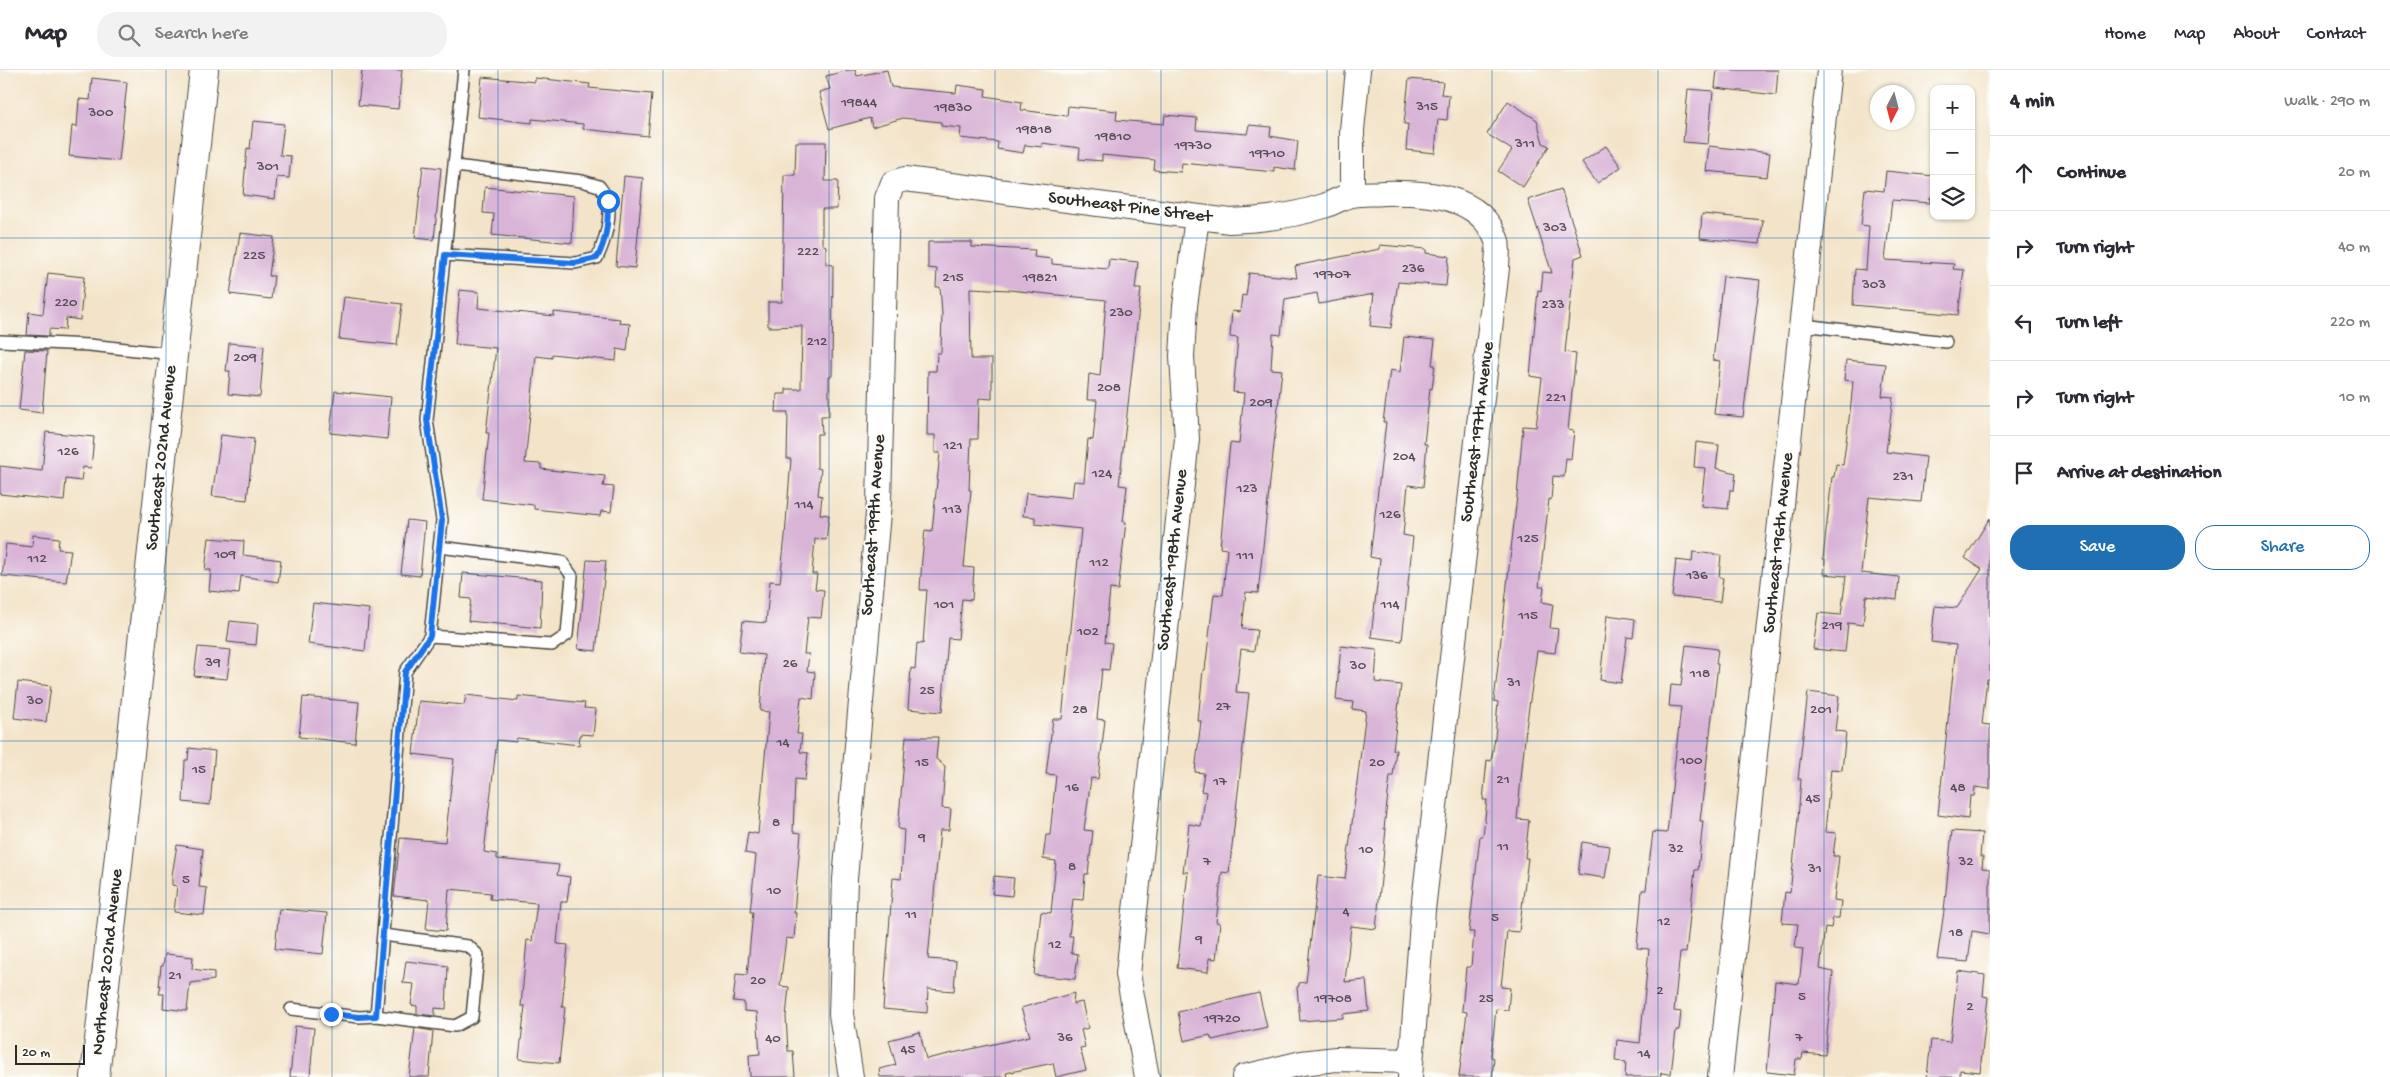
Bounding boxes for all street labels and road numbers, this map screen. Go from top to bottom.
street label: Southeast Pine Street [1047,188,1215,229]
street label: Southeast 197th Avenue [1457,340,1500,523]
street label: Southeast 202nd Avenue [142,364,182,552]
street label: Southeast 199th Avenue [857,433,891,616]
street label: Southeast 196th Avenue [1759,451,1799,634]
street label: Southeast 198th Avenue [1153,468,1193,652]
street label: Northeast 202nd Avenue [88,867,128,1056]

